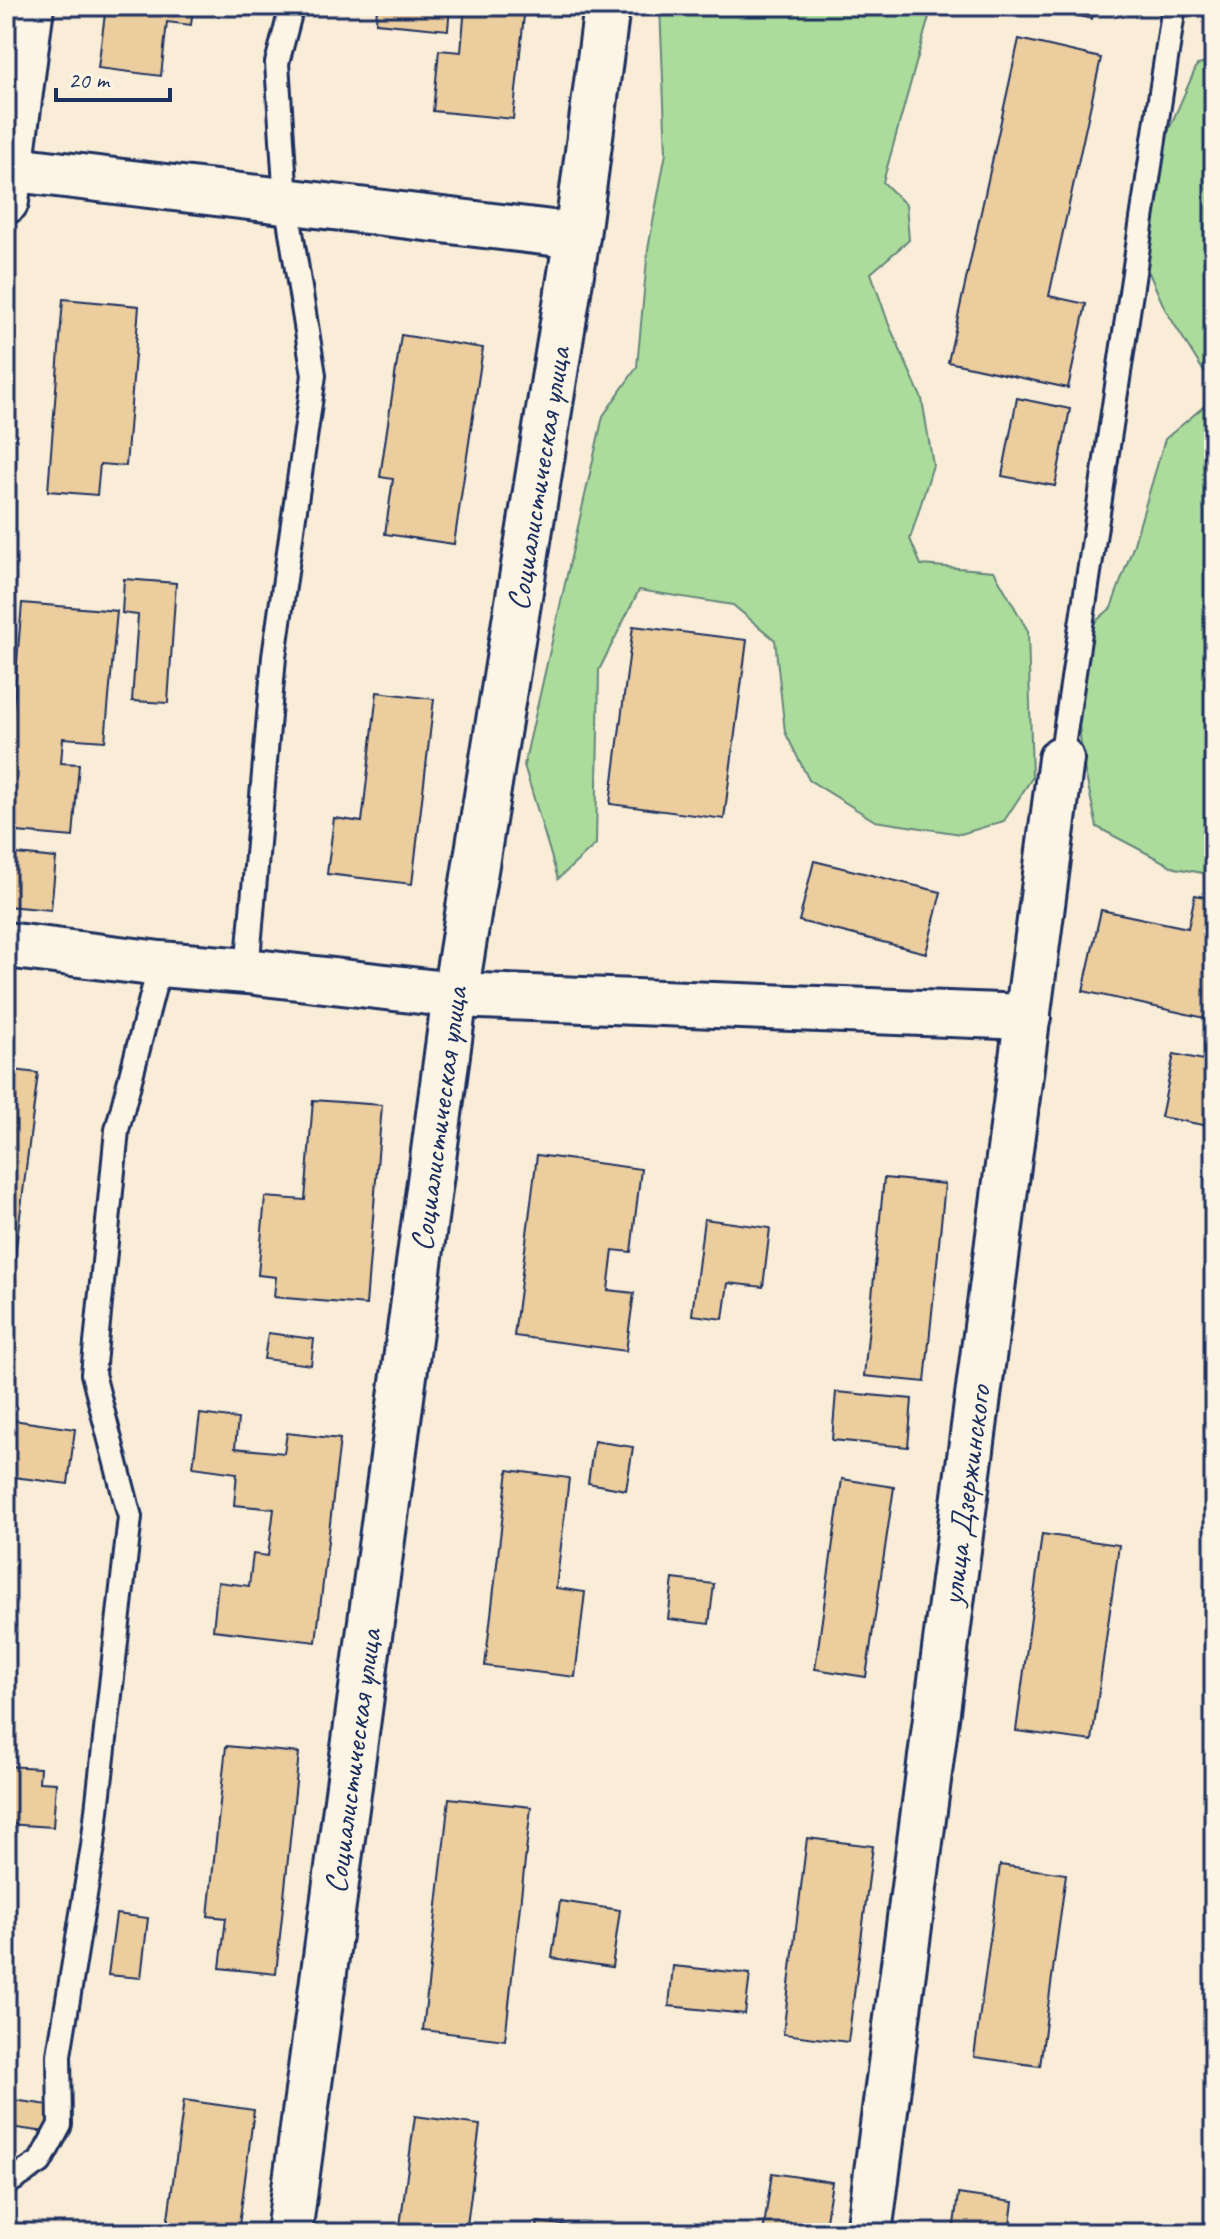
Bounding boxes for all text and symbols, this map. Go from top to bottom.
scale bar [56,52,170,102]
text: 20 m [68,65,111,95]
street label: Социалистическая улица [497,342,580,613]
street label: Социалистическая улица [400,982,477,1254]
street label: улица Дзержинского [930,1381,1000,1610]
street label: Социалистическая улица [314,1625,391,1896]

